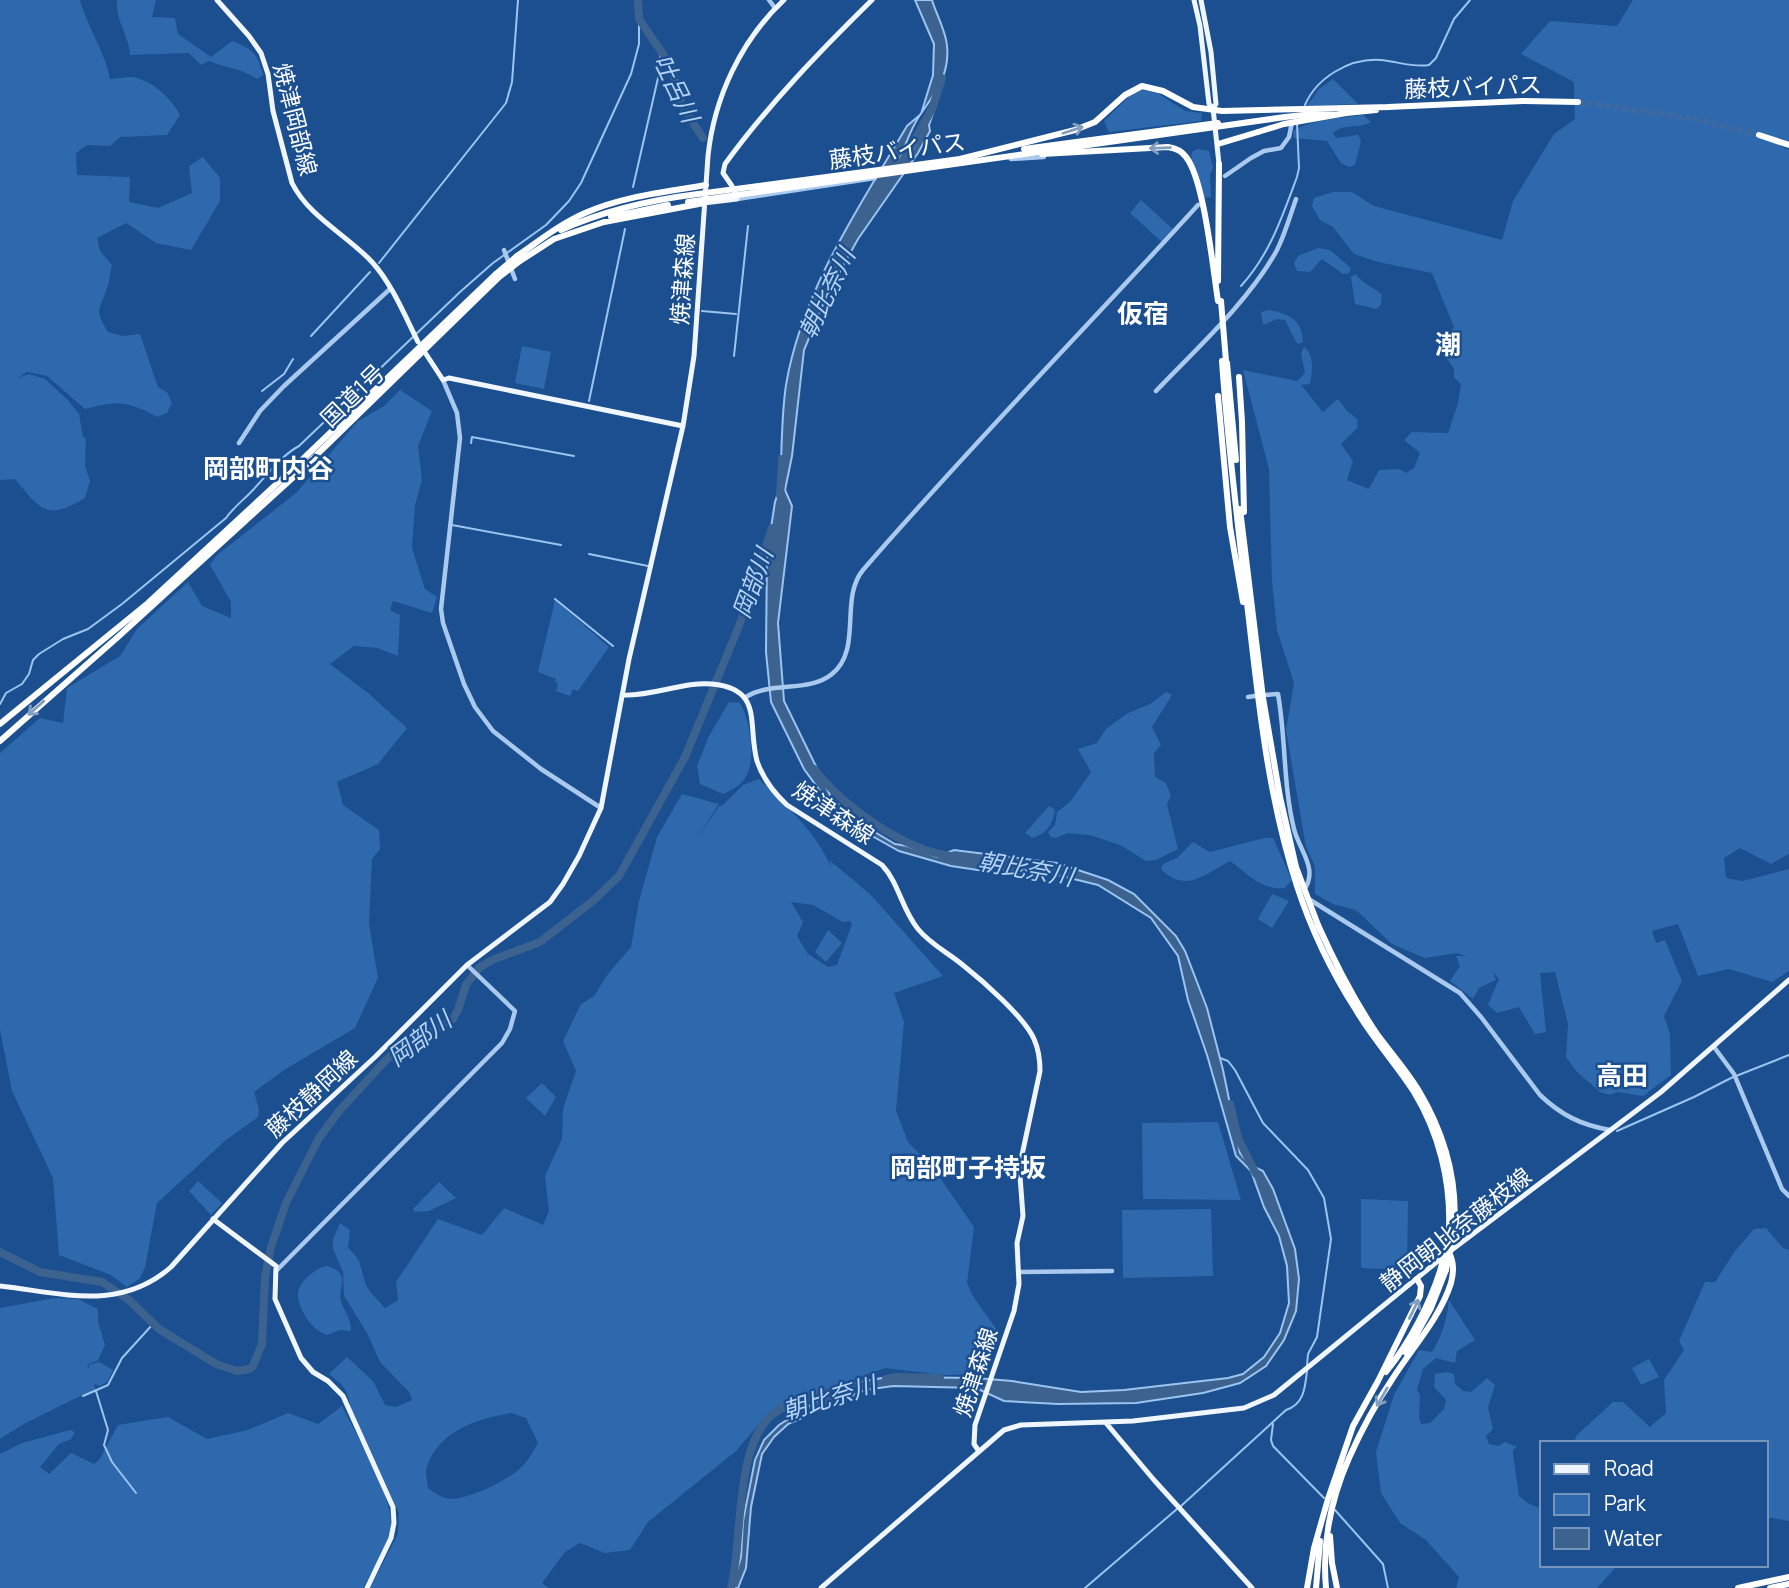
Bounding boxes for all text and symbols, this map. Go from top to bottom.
water label: 吐呂川 [646,48,709,130]
street label: 焼津岡部線 [267,59,325,179]
street label: 藤枝バイパス [1404,68,1542,104]
one-way arrow [1062,123,1084,135]
street label: 藤枝バイパス [827,125,967,175]
one-way arrow [1149,142,1172,155]
street label: 焼津森線 [663,232,701,326]
water label: 朝比奈川 [790,240,863,343]
district label: 仮宿 [1117,295,1169,331]
district label: 潮 [1435,326,1461,362]
street label: 国道1号 [313,356,391,434]
district label: 岡部町内谷 [203,450,333,486]
water label: 岡部川 [724,541,781,622]
one-way arrow [27,700,45,716]
street label: 焼津森線 [787,773,881,851]
water label: 朝比奈川 [976,843,1079,893]
water label: 岡部川 [380,1001,460,1073]
street label: 藤枝静岡線 [258,1042,364,1144]
district label: 高田 [1596,1057,1648,1093]
district label: 岡部町子持坂 [890,1149,1046,1185]
street label: 静岡朝比奈藤枝線 [1373,1160,1537,1298]
one-way arrow [1408,1299,1422,1320]
street label: 焼津森線 [946,1323,1004,1421]
water label: 朝比奈川 [778,1366,883,1427]
one-way arrow [1374,1387,1388,1407]
legend [1540,1441,1768,1567]
text: Road [1604,1454,1654,1482]
text: Park [1604,1489,1646,1517]
text: Water [1604,1524,1663,1552]

